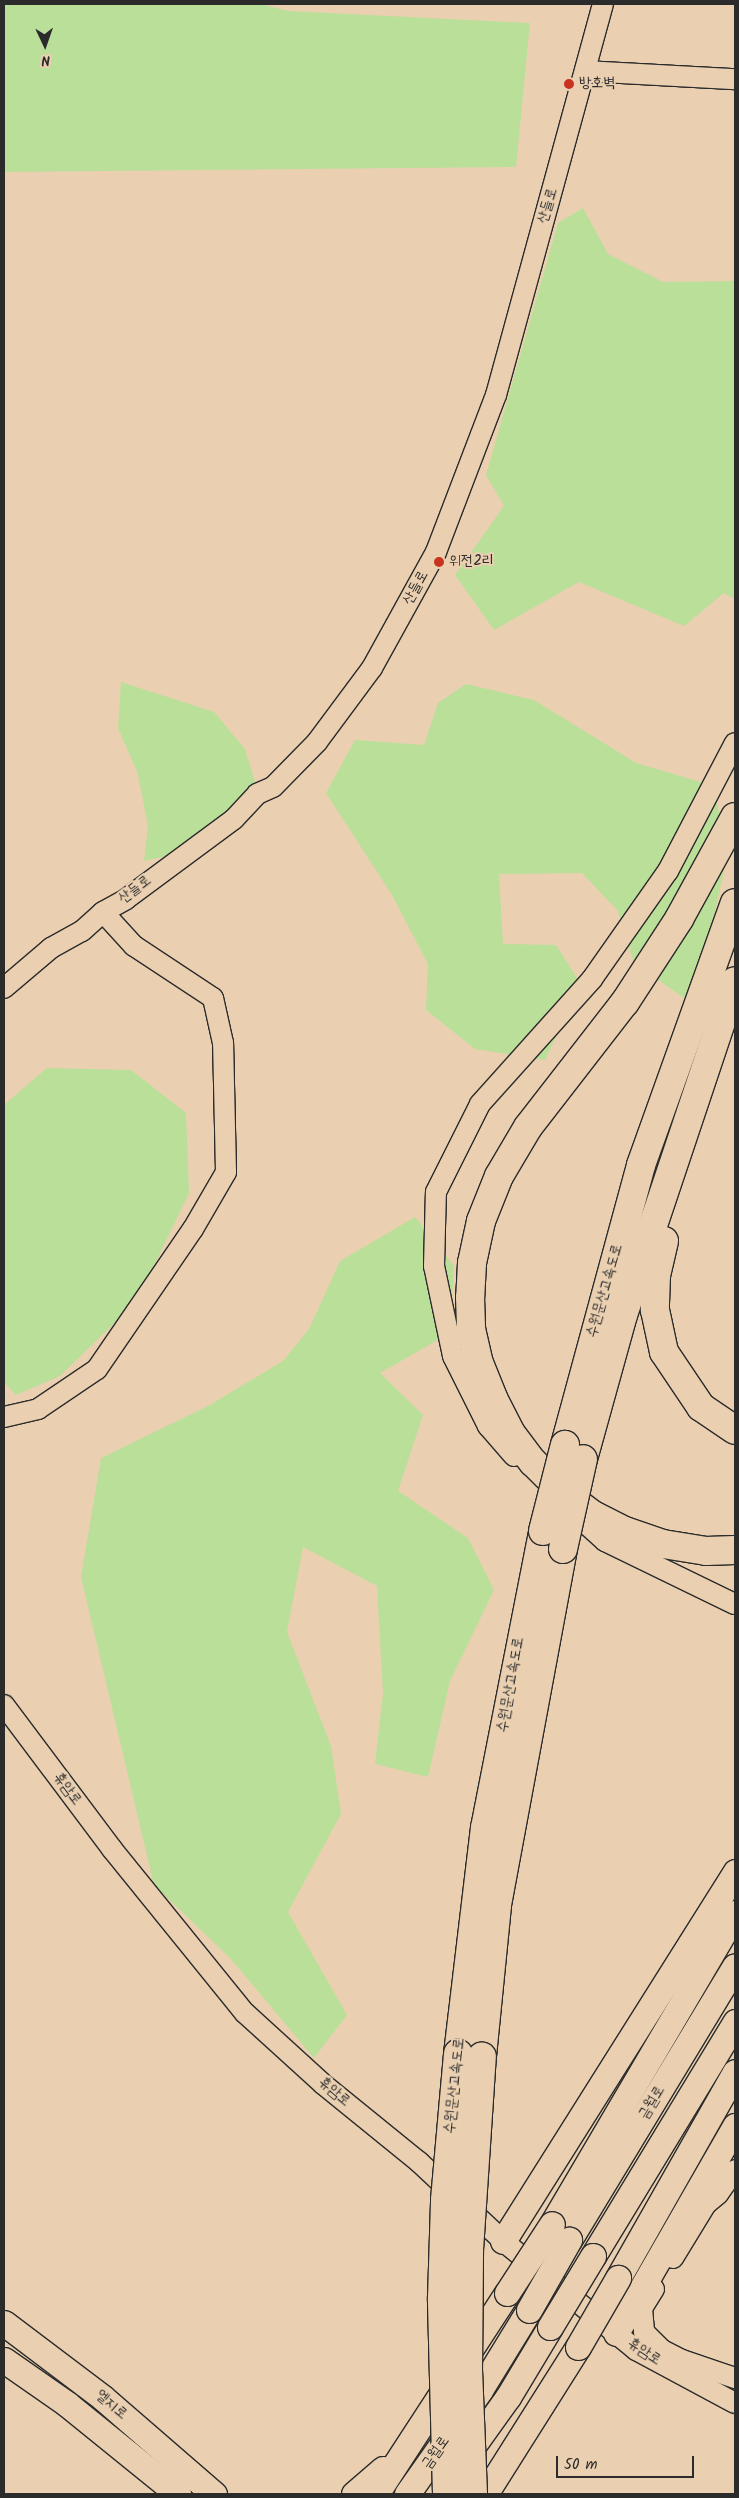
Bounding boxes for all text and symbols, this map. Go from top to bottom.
north arrow [20,20,70,70]
text: N [41,49,51,71]
place label: 방호벽 [579,75,615,93]
marker: 방호벽 [563,78,575,90]
street label: 산들로 [534,186,562,226]
place label: 위전2리 [449,553,494,571]
marker: 위전2리 [433,556,445,568]
street label: 산들로 [399,568,433,608]
street label: 산들로 [115,872,155,908]
street label: 수원문산고속도로 [583,1242,627,1340]
street label: 수원문산고속도로 [494,1636,528,1734]
street label: 휴암로 [49,1769,85,1809]
street label: 수원문산고속도로 [441,2037,469,2135]
street label: 휴암로 [314,2073,354,2111]
street label: 금월로 [635,2083,669,2123]
street label: 휴암로 [624,2335,664,2369]
street label: 엘지로 [91,2386,131,2424]
street label: 금월로 [418,2433,454,2473]
scale bar [559,2446,696,2478]
text: 50 m [564,2453,598,2477]

